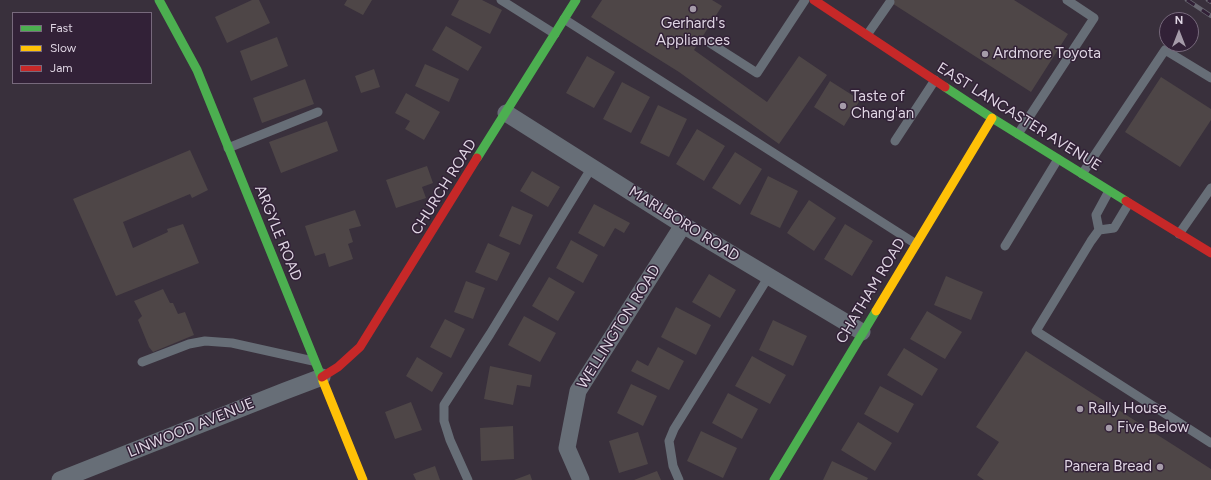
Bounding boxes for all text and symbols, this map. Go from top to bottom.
marker: Gerhard's Appliances [688,4,698,14]
legend [12,12,152,84]
north arrow [1159,12,1199,52]
text: N [1175,14,1183,27]
place label: Gerhard's Appliances [656,15,730,50]
text: Fast [50,21,73,35]
text: Slow [50,41,76,55]
place label: Ardmore Toyota [993,45,1101,63]
marker: Ardmore Toyota [980,49,990,59]
street label: EAST LANCASTER AVENUE [934,59,1104,175]
text: Jam [50,61,73,75]
place label: Taste of Chang'an [851,88,914,123]
marker: Taste of Chang'an [838,101,848,111]
street label: CHURCH ROAD [407,136,481,238]
street label: ARGYLE ROAD [251,182,305,284]
street label: MARLBORO ROAD [625,183,743,265]
street label: CHATHAM ROAD [832,235,910,347]
street label: WELLINGTON ROAD [574,262,664,392]
street label: LINWOOD AVENUE [125,394,257,462]
place label: Rally House [1088,400,1167,418]
marker: Rally House [1075,404,1085,414]
place label: Five Below [1117,419,1189,437]
marker: Five Below [1104,423,1114,433]
place label: Panera Bread [1064,458,1152,476]
marker: Panera Bread [1155,462,1165,472]

